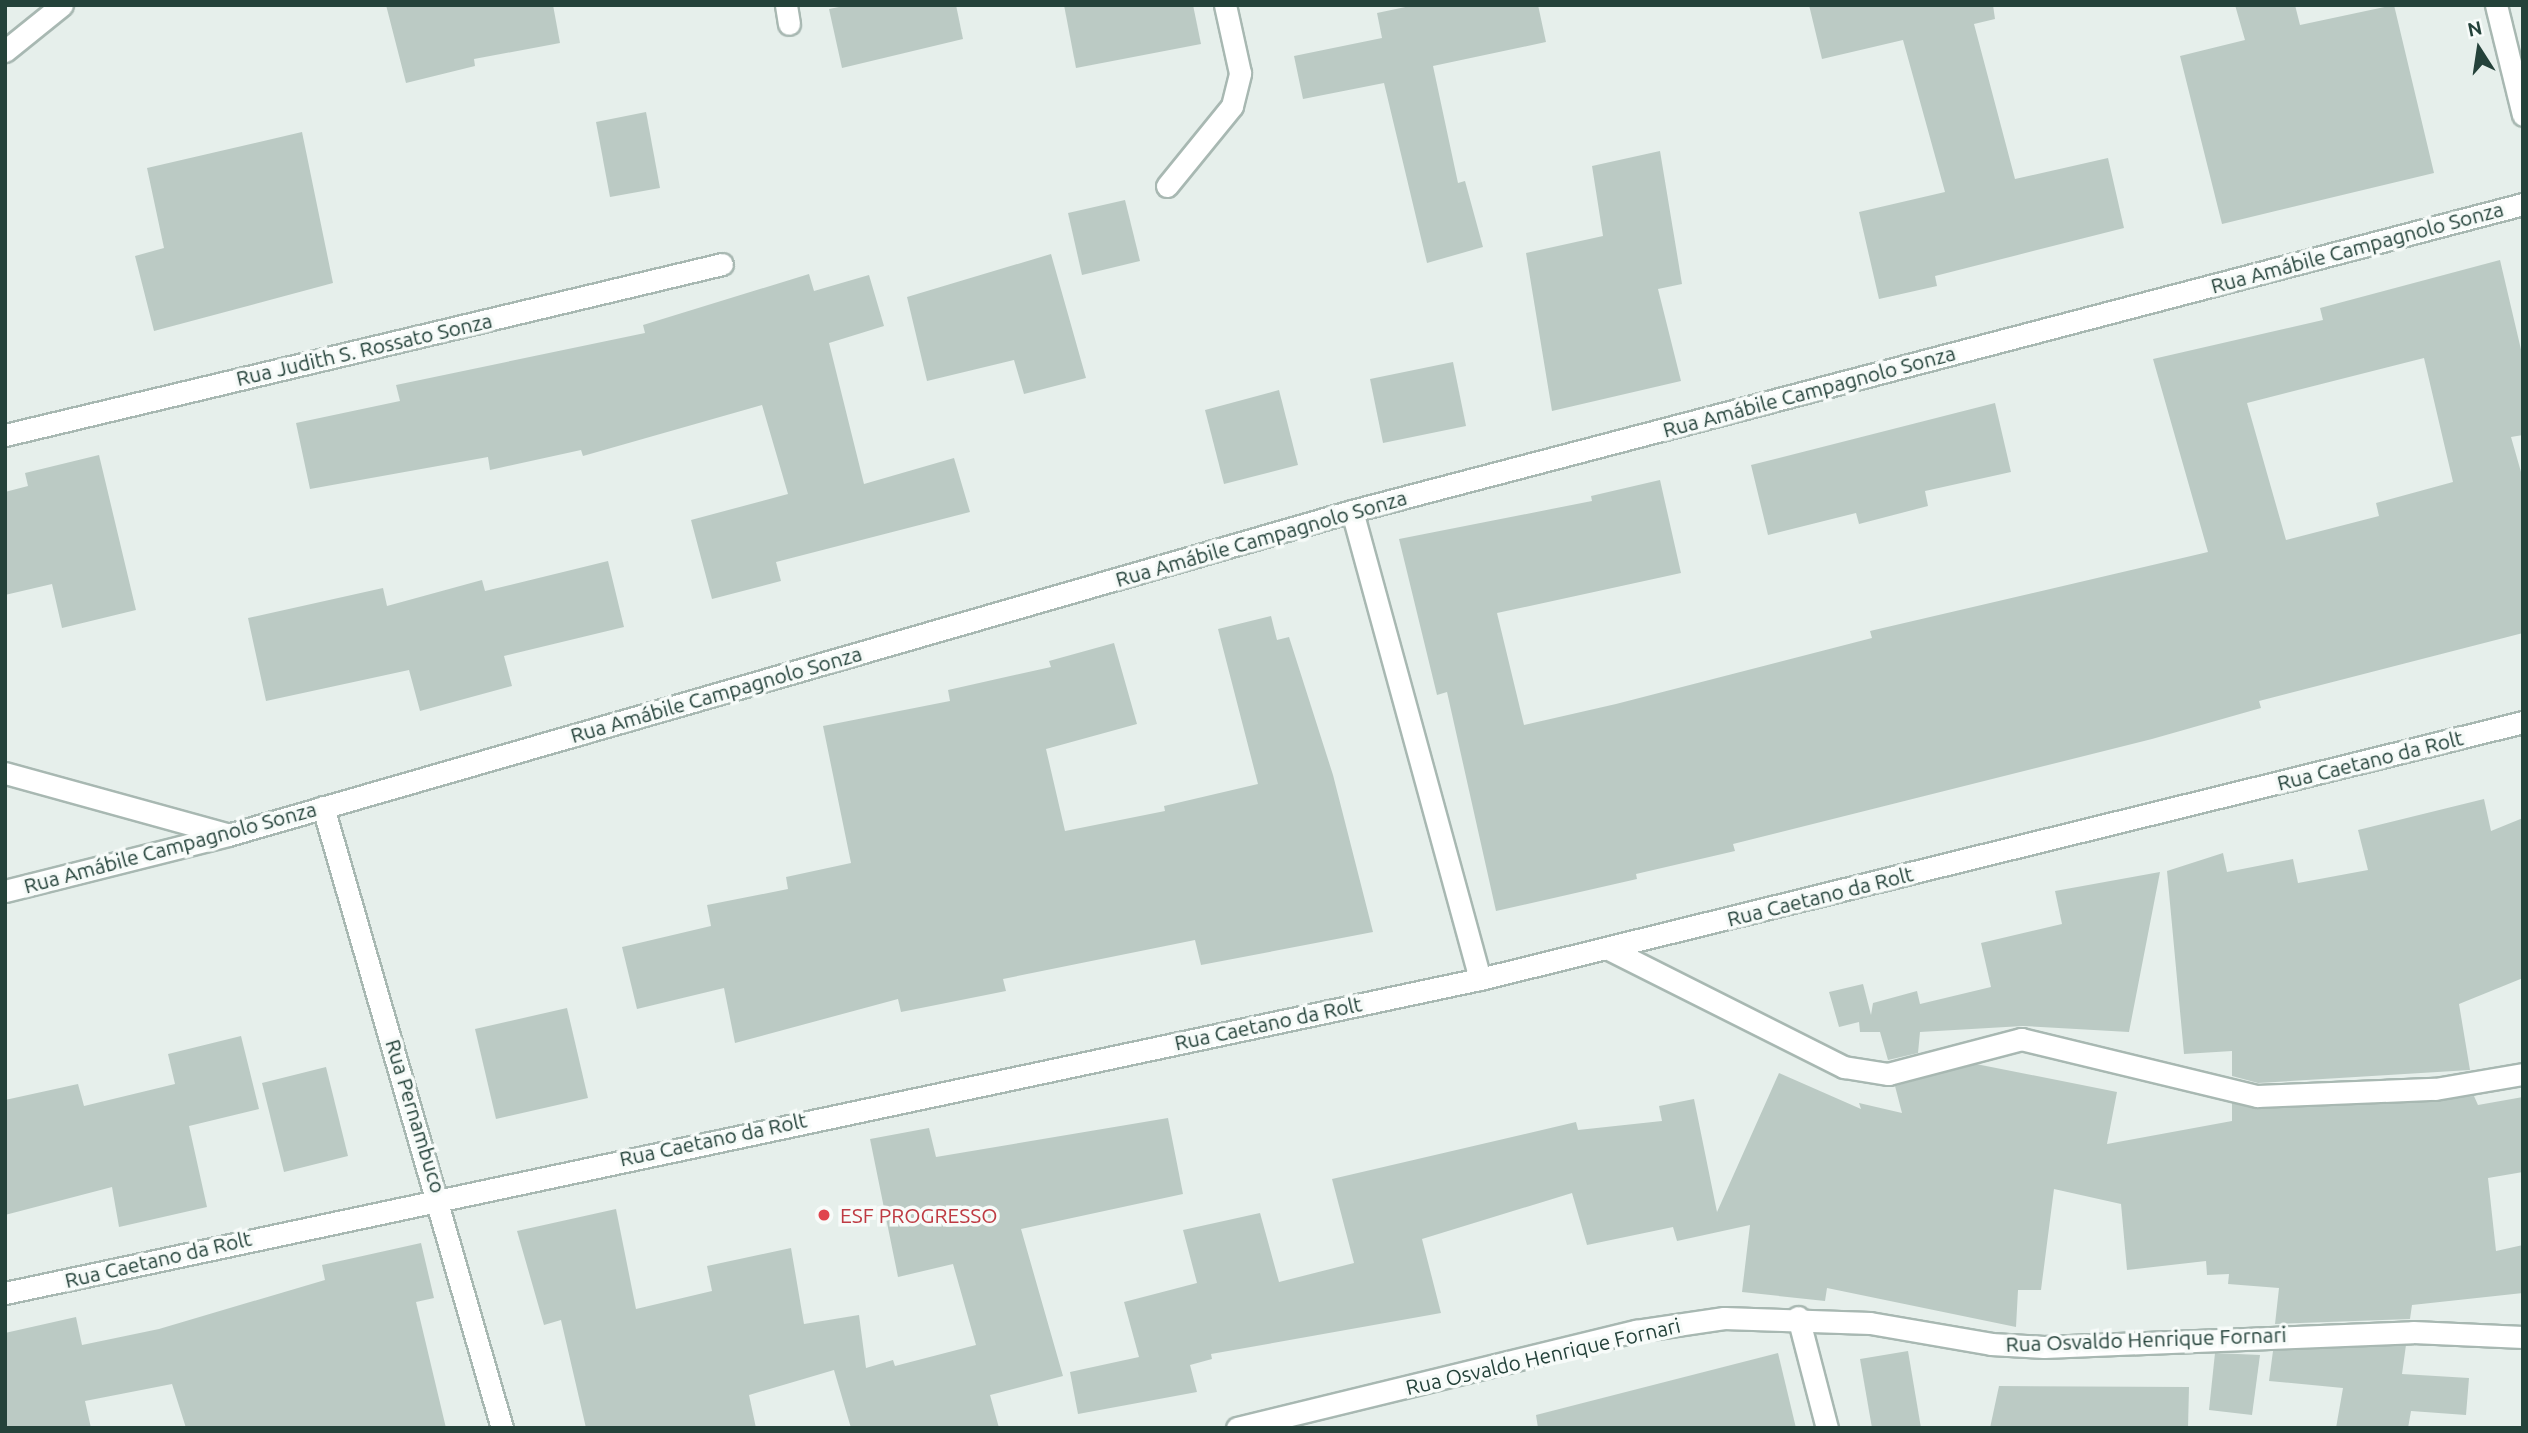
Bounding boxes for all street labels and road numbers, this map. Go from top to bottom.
street label: Rua Amábile Campagnolo Sonza [2208,196,2506,298]
street label: Rua Judith S. Rossato Sonza [233,307,495,391]
street label: Rua Amábile Campagnolo Sonza [1660,340,1958,442]
street label: Rua Amábile Campagnolo Sonza [1112,484,1410,592]
street label: Rua Amábile Campagnolo Sonza [567,640,865,748]
street label: Rua Caetano da Rolt [2274,725,2466,795]
street label: Rua Amábile Campagnolo Sonza [21,796,319,898]
street label: Rua Caetano da Rolt [1724,861,1916,931]
street label: Rua Caetano da Rolt [1172,991,1364,1055]
street label: Rua Pernambuco [381,1036,451,1196]
street label: Rua Caetano da Rolt [617,1107,809,1171]
street label: Rua Caetano da Rolt [62,1225,254,1293]
street label: Rua Osvaldo Henrique Fornari [1403,1312,1683,1400]
street label: Rua Osvaldo Henrique Fornari [2005,1322,2287,1356]

